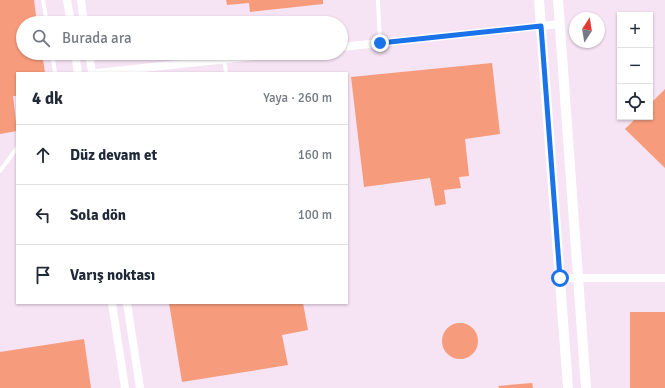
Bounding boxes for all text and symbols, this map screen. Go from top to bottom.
north arrow [569,12,605,48]
map controls [617,12,653,120]
button: + [617,12,653,48]
search box [16,16,348,60]
icon: search [30,27,52,49]
text: Burada ara [62,29,132,47]
route end [371,34,389,52]
button: − [617,48,653,84]
button: locate [617,84,653,120]
text: 4 dk [32,88,63,109]
text: Yaya · 260 m [263,90,332,106]
icon: ahead [32,144,54,166]
text: Düz devam et [70,146,157,164]
text: 160 m [298,147,332,163]
icon: left [32,204,54,226]
text: Sola dön [70,206,126,224]
text: 100 m [298,207,332,223]
icon: arrive [32,264,54,286]
text: Varış noktası [70,266,155,284]
route start [551,269,569,287]

